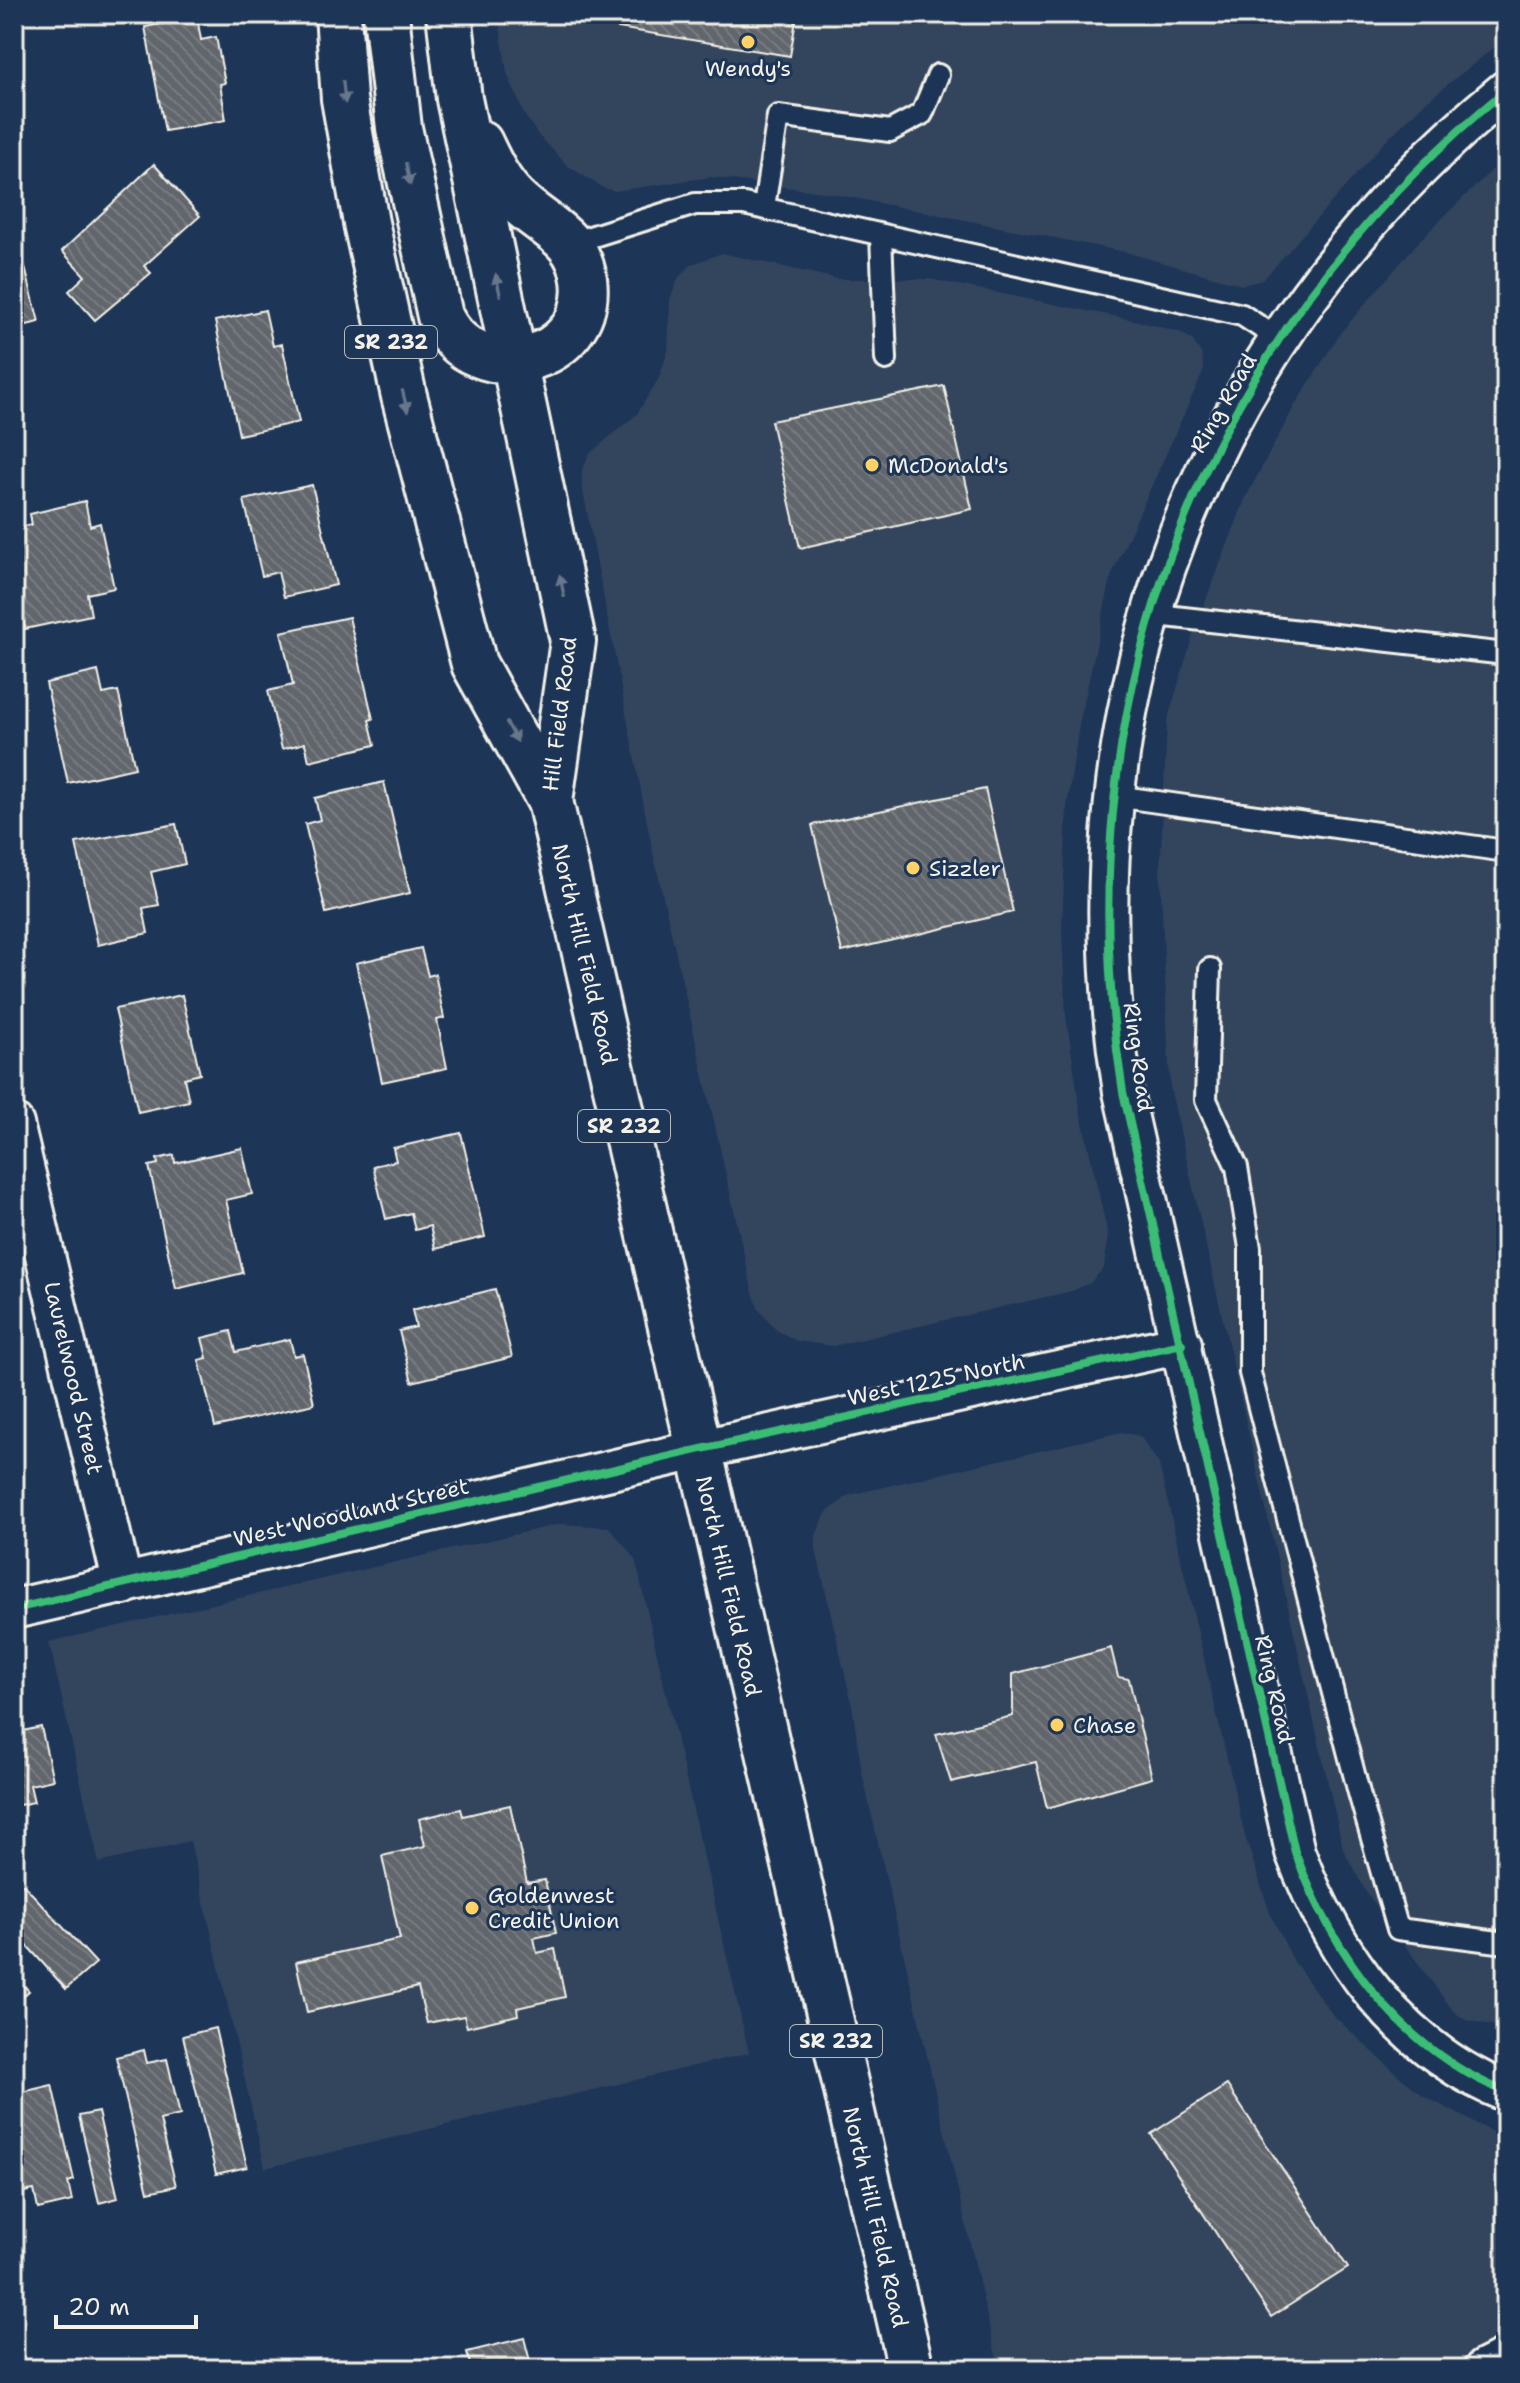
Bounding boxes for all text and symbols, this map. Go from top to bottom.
marker: Wendy's [739,33,757,51]
place label: Wendy's [705,54,791,83]
one-way arrow [337,80,350,105]
one-way arrow [402,162,415,187]
one-way arrow [491,272,504,297]
road number: SR 232 [345,326,437,358]
street label: Ring Road [1183,348,1264,458]
one-way arrow [400,389,412,414]
place label: McDonald's [888,451,1009,480]
marker: McDonald's [863,456,881,474]
one-way arrow [555,574,568,599]
street label: Hill Field Road [536,635,583,793]
one-way arrow [504,721,518,743]
street label: North Hill Field Road [545,841,624,1067]
place label: Sizzler [929,854,1001,883]
marker: Sizzler [904,859,922,877]
street label: Ring Road [1116,1000,1161,1114]
road number: SR 232 [578,1110,670,1142]
street label: Laurelwood Street [37,1279,110,1477]
street label: West 1225 North [845,1347,1027,1412]
street label: West Woodland Street [231,1471,472,1554]
street label: North Hill Field Road [689,1473,768,1699]
street label: Ring Road [1248,1632,1301,1746]
place label: Chase [1073,1711,1136,1740]
marker: Chase [1048,1716,1066,1734]
place label: Goldenwest Credit Union [488,1881,620,1935]
marker: Goldenwest Credit Union [463,1899,481,1917]
road number: SR 232 [790,2025,882,2057]
street label: North Hill Field Road [836,2104,915,2330]
scale bar [56,2279,196,2329]
text: 20 m [68,2291,130,2323]

